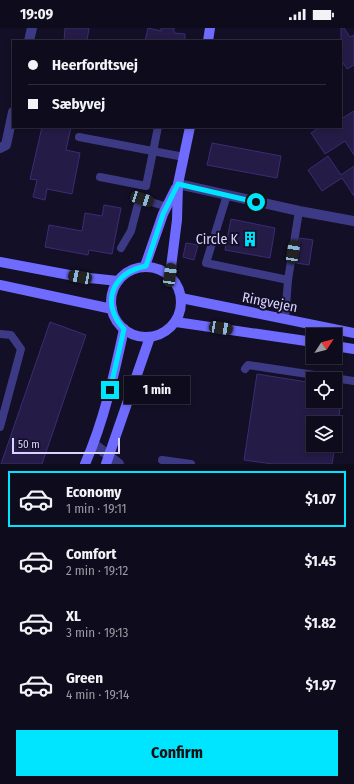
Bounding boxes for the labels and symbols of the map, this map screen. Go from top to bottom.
car [129,190,155,208]
route start [247,193,265,211]
building icon: Circle K [241,230,259,248]
place label: Circle K [196,231,239,248]
car [285,239,301,265]
car [162,262,178,288]
car [67,269,93,285]
street label: Ringvejen [241,289,299,316]
car [208,320,234,336]
north arrow [306,328,342,364]
callout: 1 min [124,376,190,404]
route end [101,381,119,399]
scale bar [12,436,120,455]

